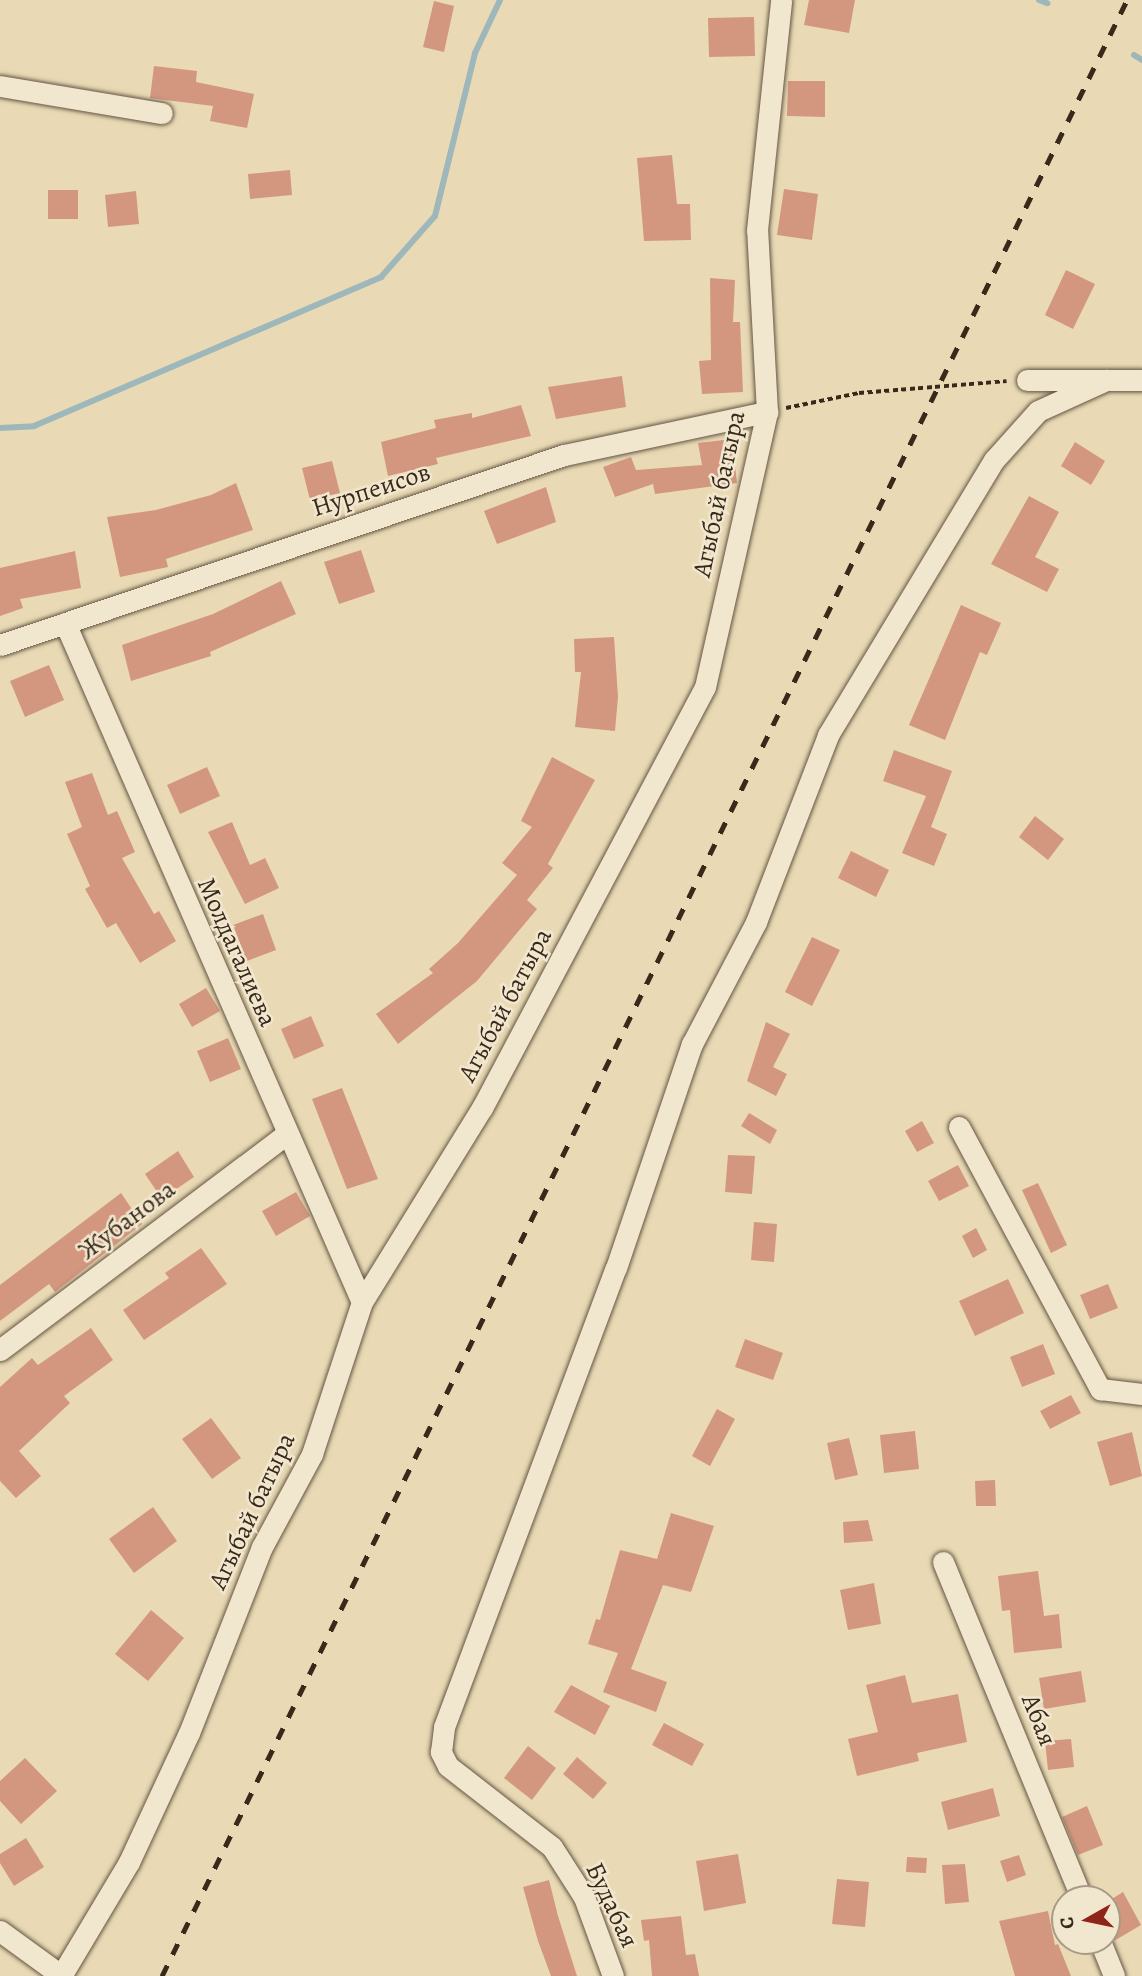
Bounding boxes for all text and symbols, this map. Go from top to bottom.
street label: Агыбай батыра [686,408,752,580]
street label: Нурпеисов [308,456,434,524]
street label: Молдагалиева [190,873,284,1031]
street label: Агыбай батыра [452,923,558,1087]
street label: Жубанова [72,1174,182,1266]
street label: Агыбай батыра [202,1428,302,1594]
street label: Абая [1015,1690,1063,1750]
street label: Будабая [579,1858,645,1952]
north arrow [1051,1885,1121,1955]
text: С [1053,1915,1081,1931]

